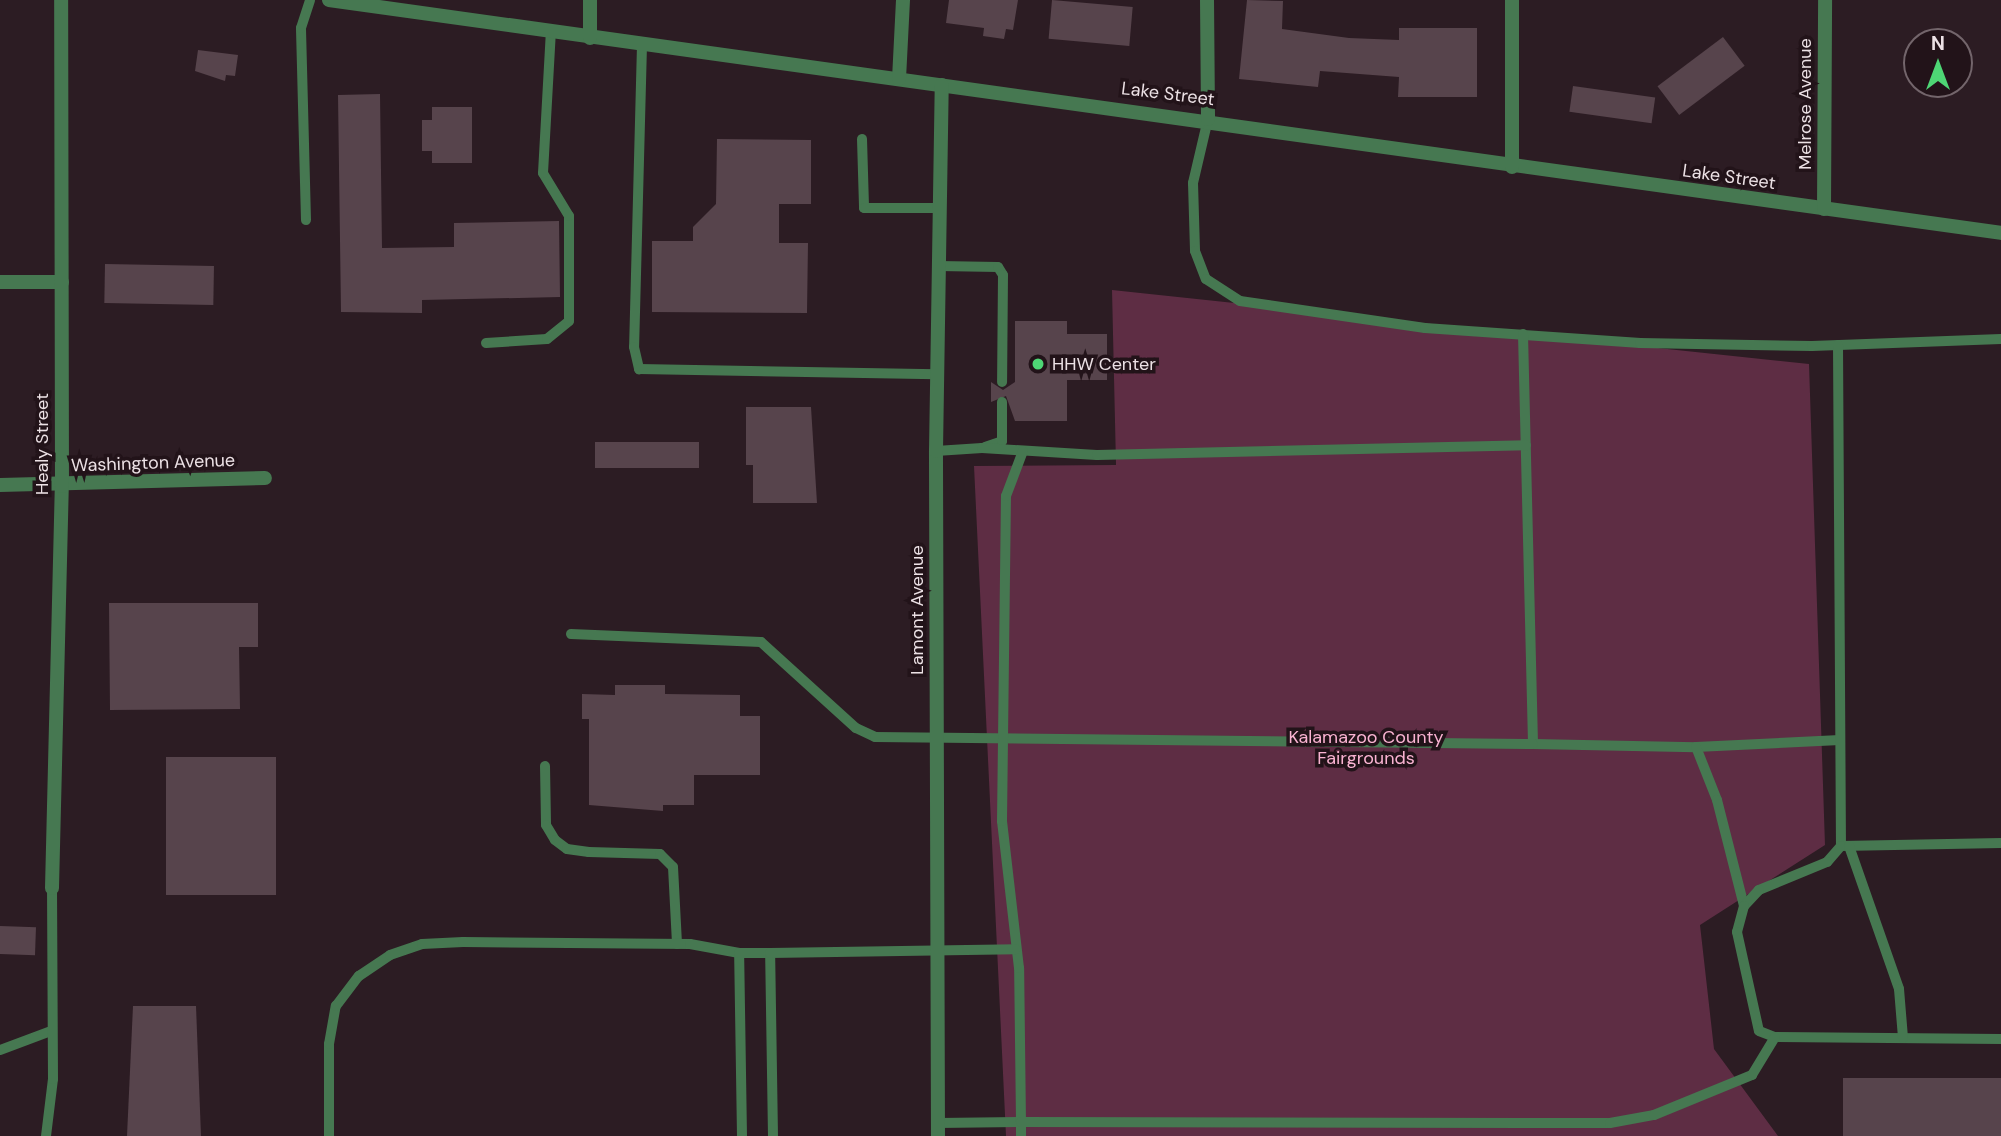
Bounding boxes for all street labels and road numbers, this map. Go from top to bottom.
street label: Melrose Avenue [1794,38,1816,170]
street label: Lake Street [1120,78,1216,110]
street label: Lake Street [1681,160,1777,194]
street label: Healy Street [31,393,53,495]
street label: Washington Avenue [71,449,235,477]
street label: Lamont Avenue [906,545,928,675]

